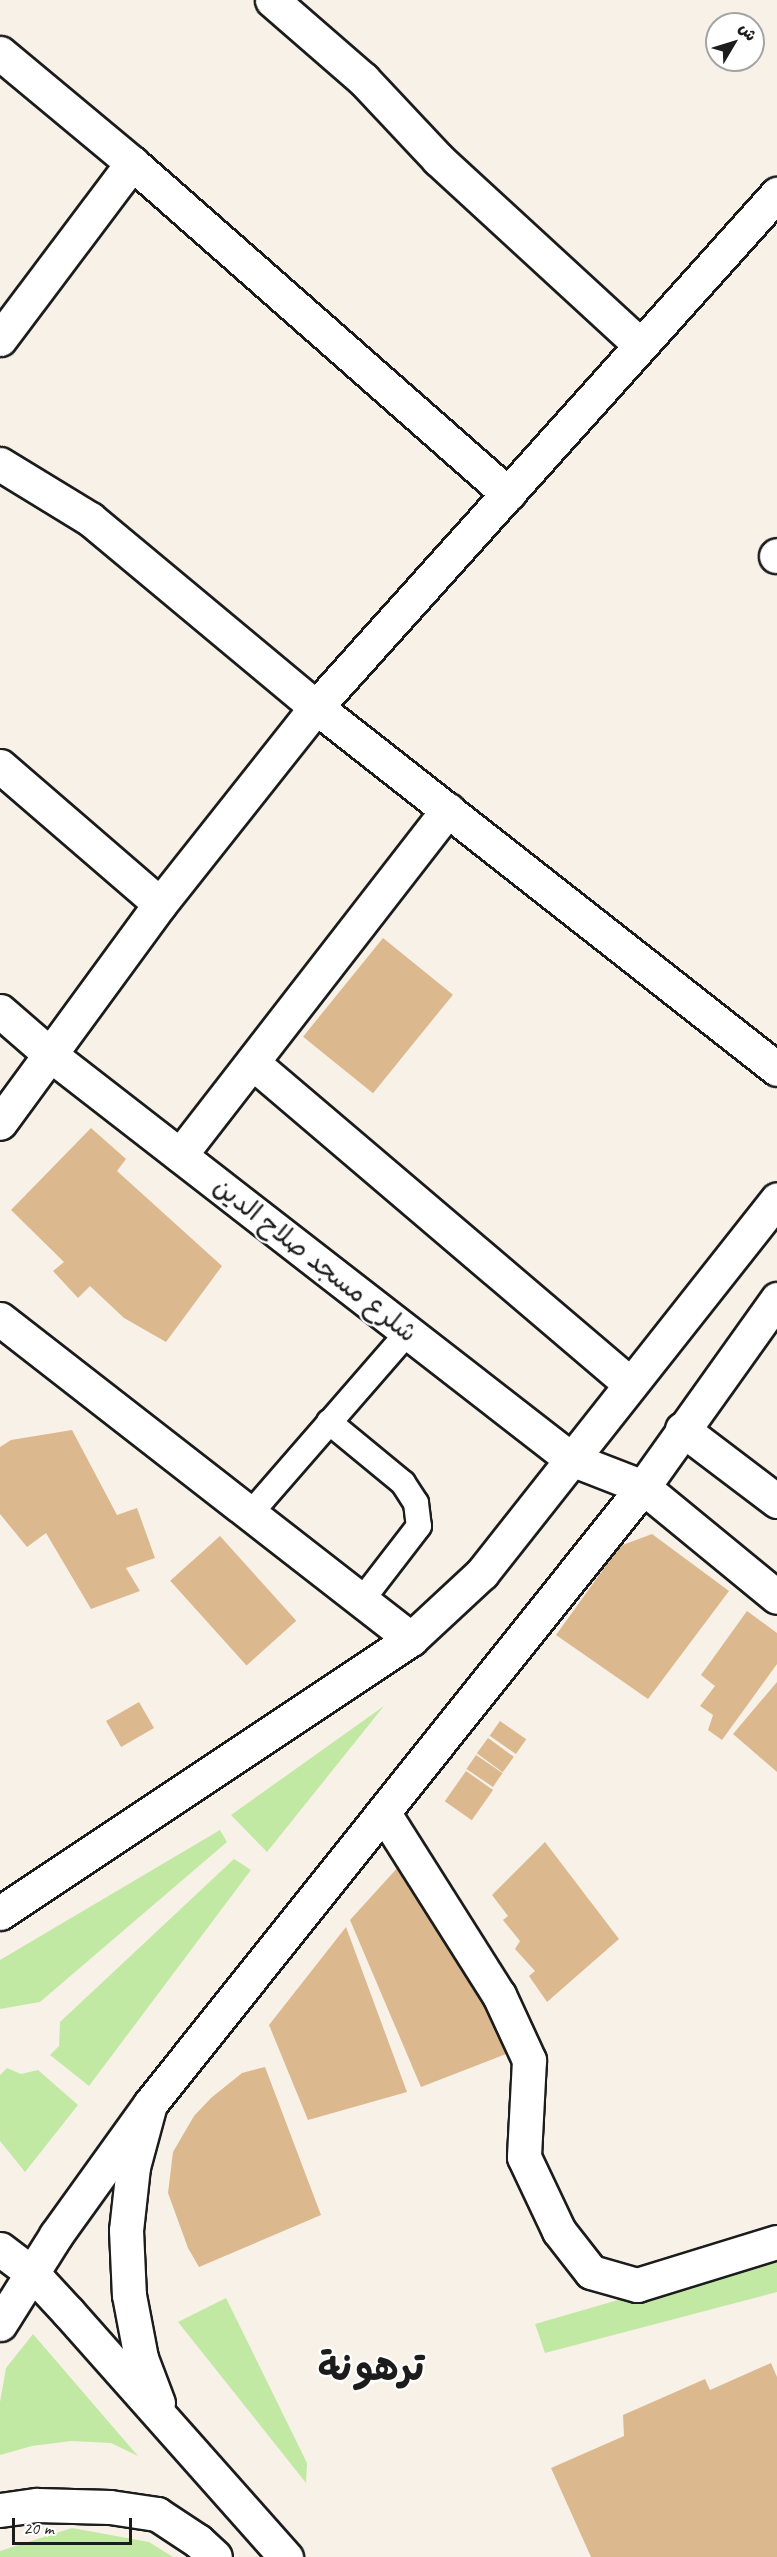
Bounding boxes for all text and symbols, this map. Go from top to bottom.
north arrow [705,12,765,72]
text: ش [734,19,761,45]
street label: شلرع مسجد صلاح الدين [207,1171,423,1349]
district label: ترهونة [318,2345,424,2391]
scale bar [15,2506,135,2544]
text: 20 m [23,2517,54,2539]

